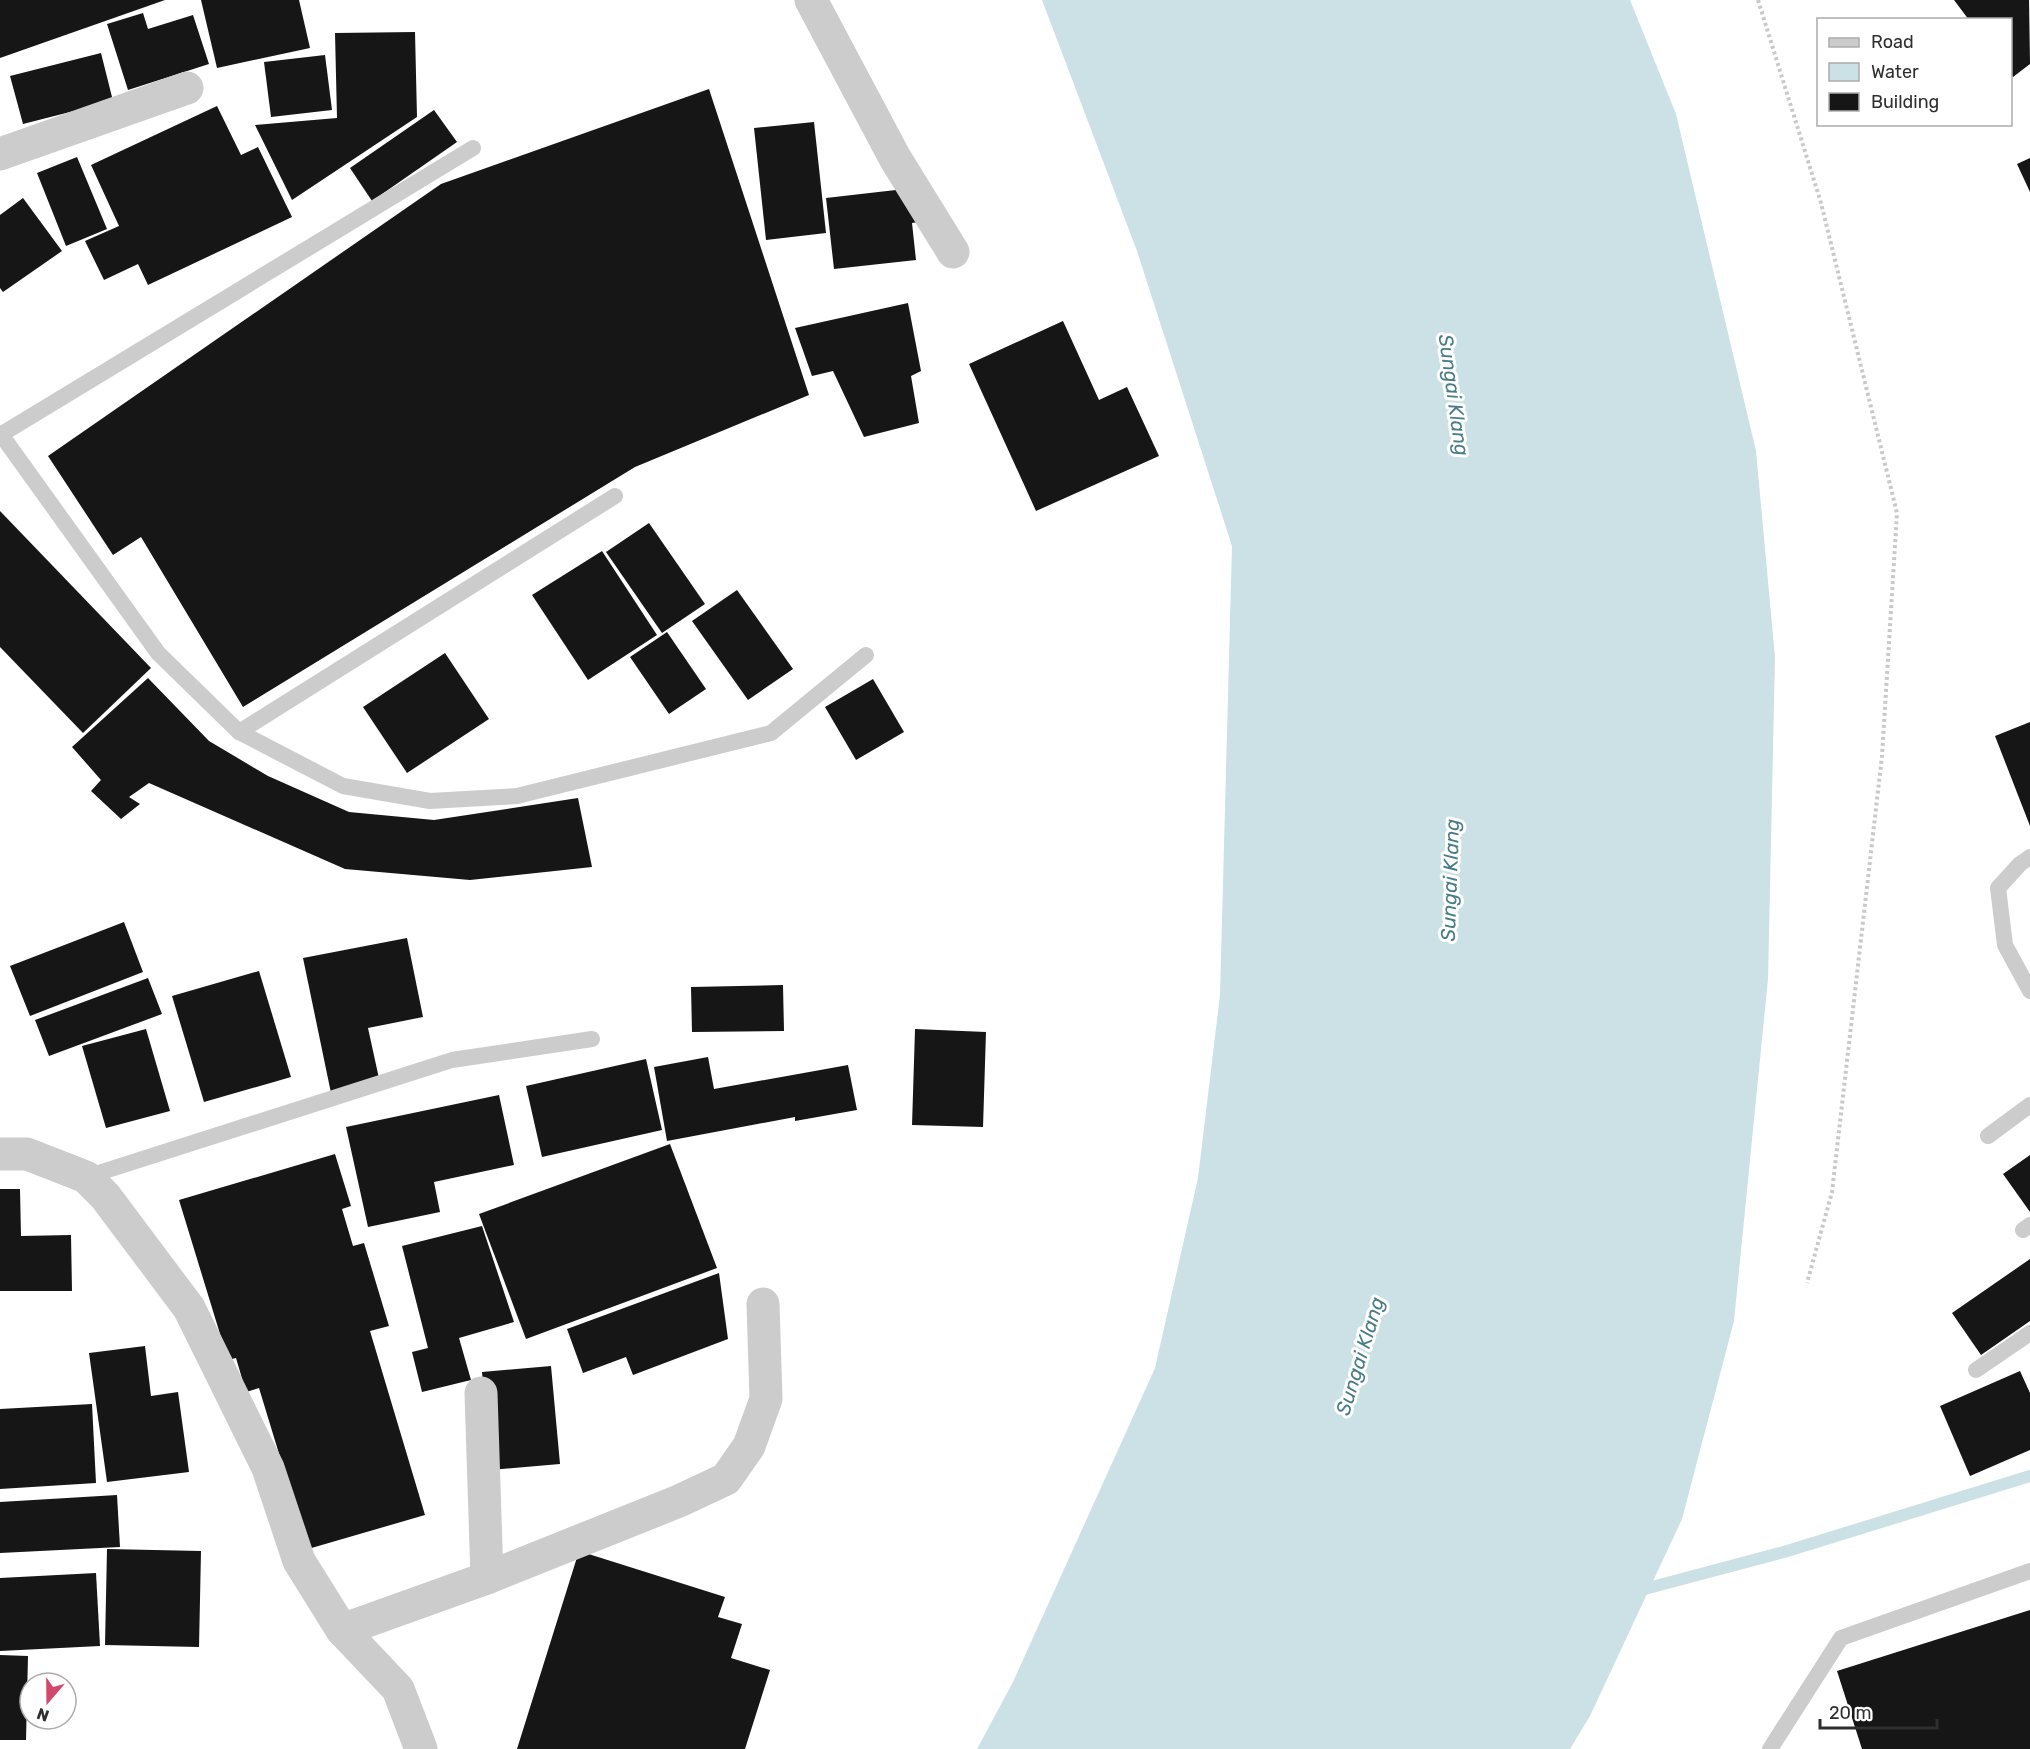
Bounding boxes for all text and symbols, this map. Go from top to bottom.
legend [1817,18,2012,126]
text: Road [1871,31,1914,53]
text: Water [1871,61,1919,83]
text: Building [1871,91,1939,113]
water label: Sungai Klang [1434,333,1474,457]
water label: Sungai Klang [1436,818,1464,942]
water label: Sungai Klang [1331,1294,1389,1418]
north arrow [18,1671,78,1731]
scale bar [1820,1692,1937,1730]
text: 20 m [1829,1702,1871,1724]
text: N [34,1704,52,1726]

